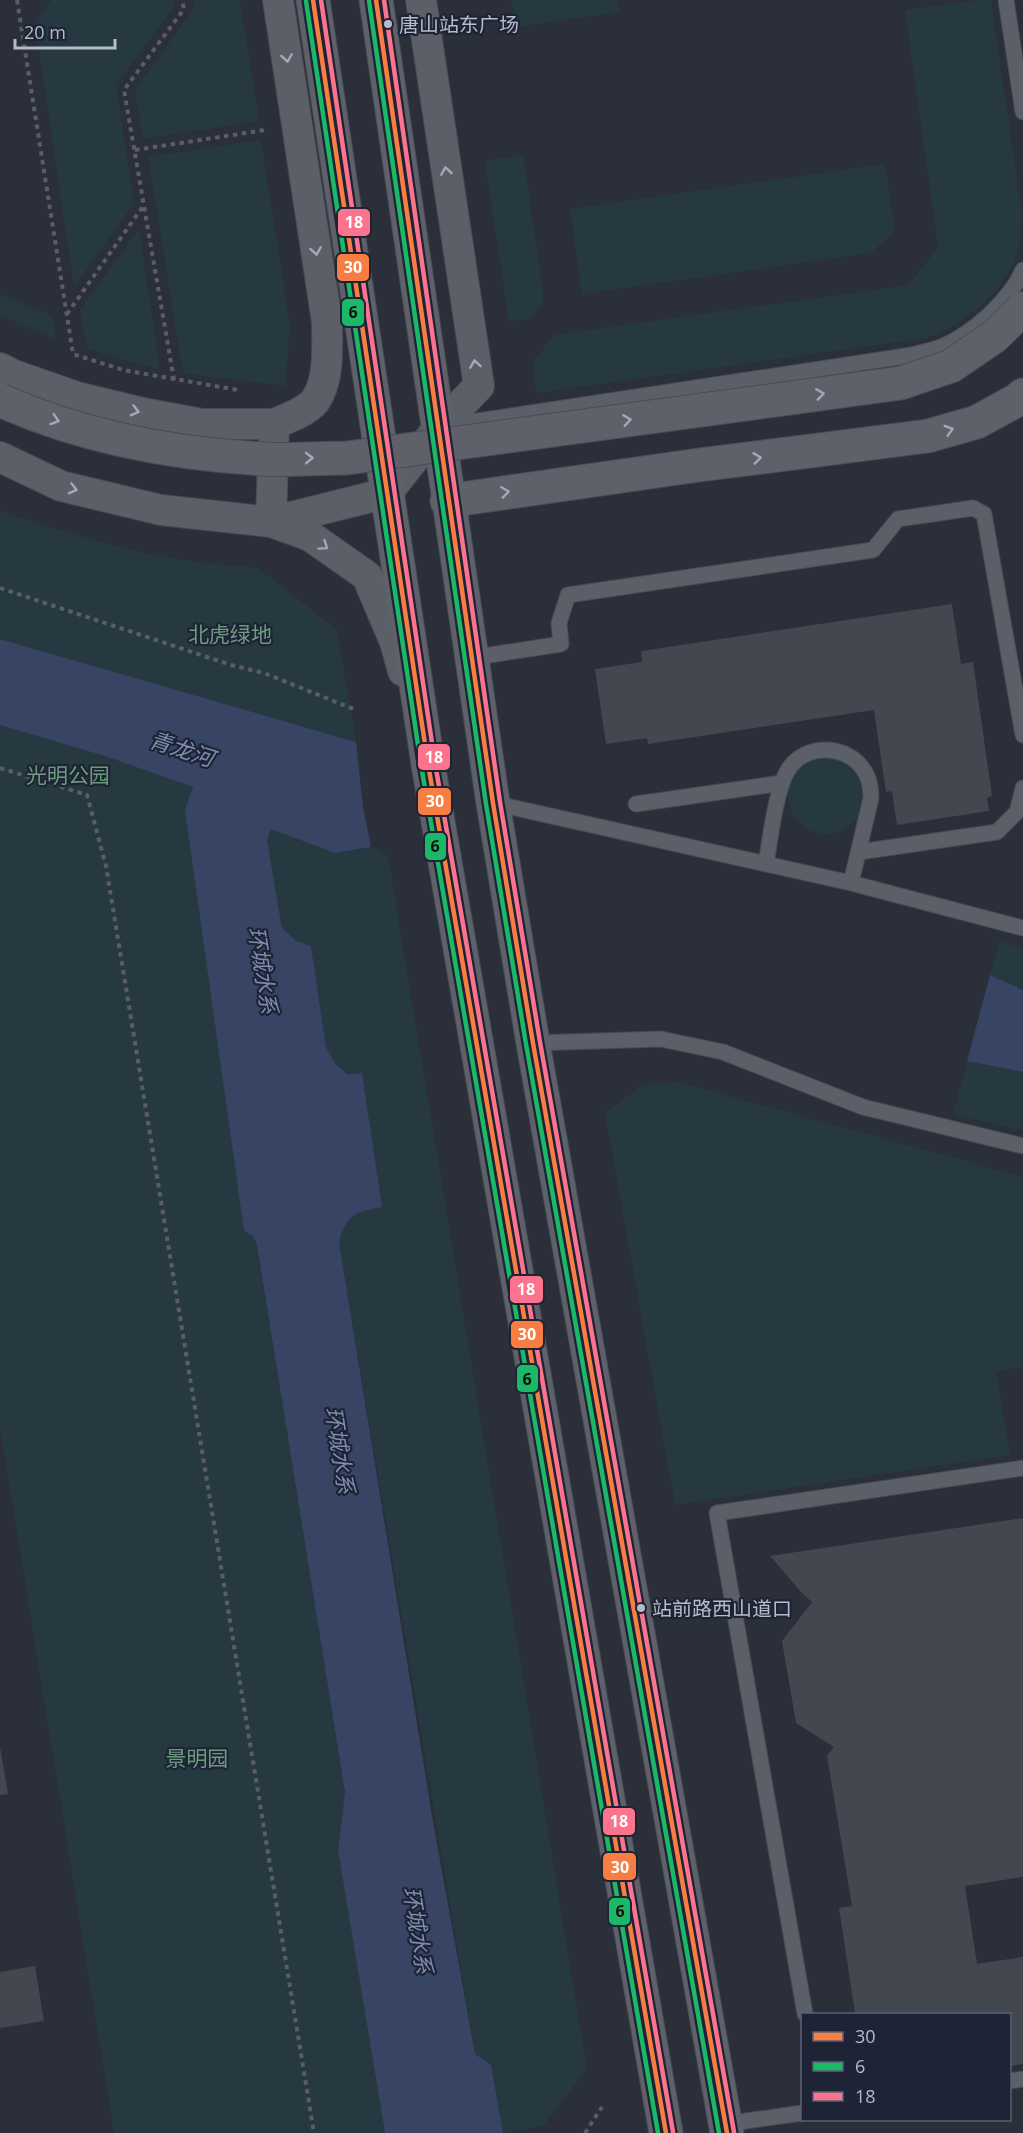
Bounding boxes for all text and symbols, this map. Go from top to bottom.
place label: 唐山站东广场 [399,11,519,38]
scale bar [15,12,116,50]
marker: 唐山站东广场 [382,18,394,30]
text: 20 m [24,20,66,44]
one-way arrow [280,53,292,62]
one-way arrow [441,166,453,175]
line badge: 18 [337,208,371,237]
text: 18 [345,211,363,233]
one-way arrow [310,246,322,255]
line badge: 30 [336,253,370,282]
text: 30 [344,256,362,278]
line badge: 6 [341,298,365,327]
text: 6 [348,301,358,323]
one-way arrow [470,359,482,368]
one-way arrow [816,388,825,400]
one-way arrow [130,404,140,417]
one-way arrow [49,413,60,425]
one-way arrow [623,414,632,426]
one-way arrow [943,425,954,437]
one-way arrow [304,452,313,465]
one-way arrow [752,452,761,465]
one-way arrow [67,481,77,494]
one-way arrow [501,487,510,499]
one-way arrow [318,538,329,549]
park label: 北虎绿地 [188,620,272,648]
water label: 青龙河 [146,724,222,774]
line badge: 18 [417,743,451,771]
text: 18 [425,746,443,768]
park label: 光明公园 [26,761,110,789]
line badge: 30 [417,787,452,816]
text: 30 [426,790,444,812]
line badge: 6 [424,832,447,861]
text: 6 [430,835,440,857]
water label: 环城水系 [242,924,286,1018]
line badge: 18 [509,1275,544,1304]
text: 18 [517,1278,535,1300]
line badge: 30 [510,1320,544,1349]
text: 30 [518,1323,536,1345]
line badge: 6 [516,1364,539,1393]
text: 6 [522,1368,532,1390]
water label: 环城水系 [319,1404,363,1498]
place label: 站前路西山道口 [652,1595,792,1622]
marker: 站前路西山道口 [635,1602,647,1614]
park label: 景明园 [166,1744,229,1772]
line badge: 18 [602,1807,636,1836]
text: 18 [610,1810,628,1832]
line badge: 30 [602,1852,637,1881]
text: 30 [611,1856,629,1878]
water label: 环城水系 [397,1884,441,1978]
line badge: 6 [608,1897,631,1926]
text: 6 [615,1900,625,1922]
legend [801,2013,1011,2121]
text: 30 [855,2024,876,2048]
text: 6 [855,2054,865,2078]
text: 18 [855,2084,876,2108]

